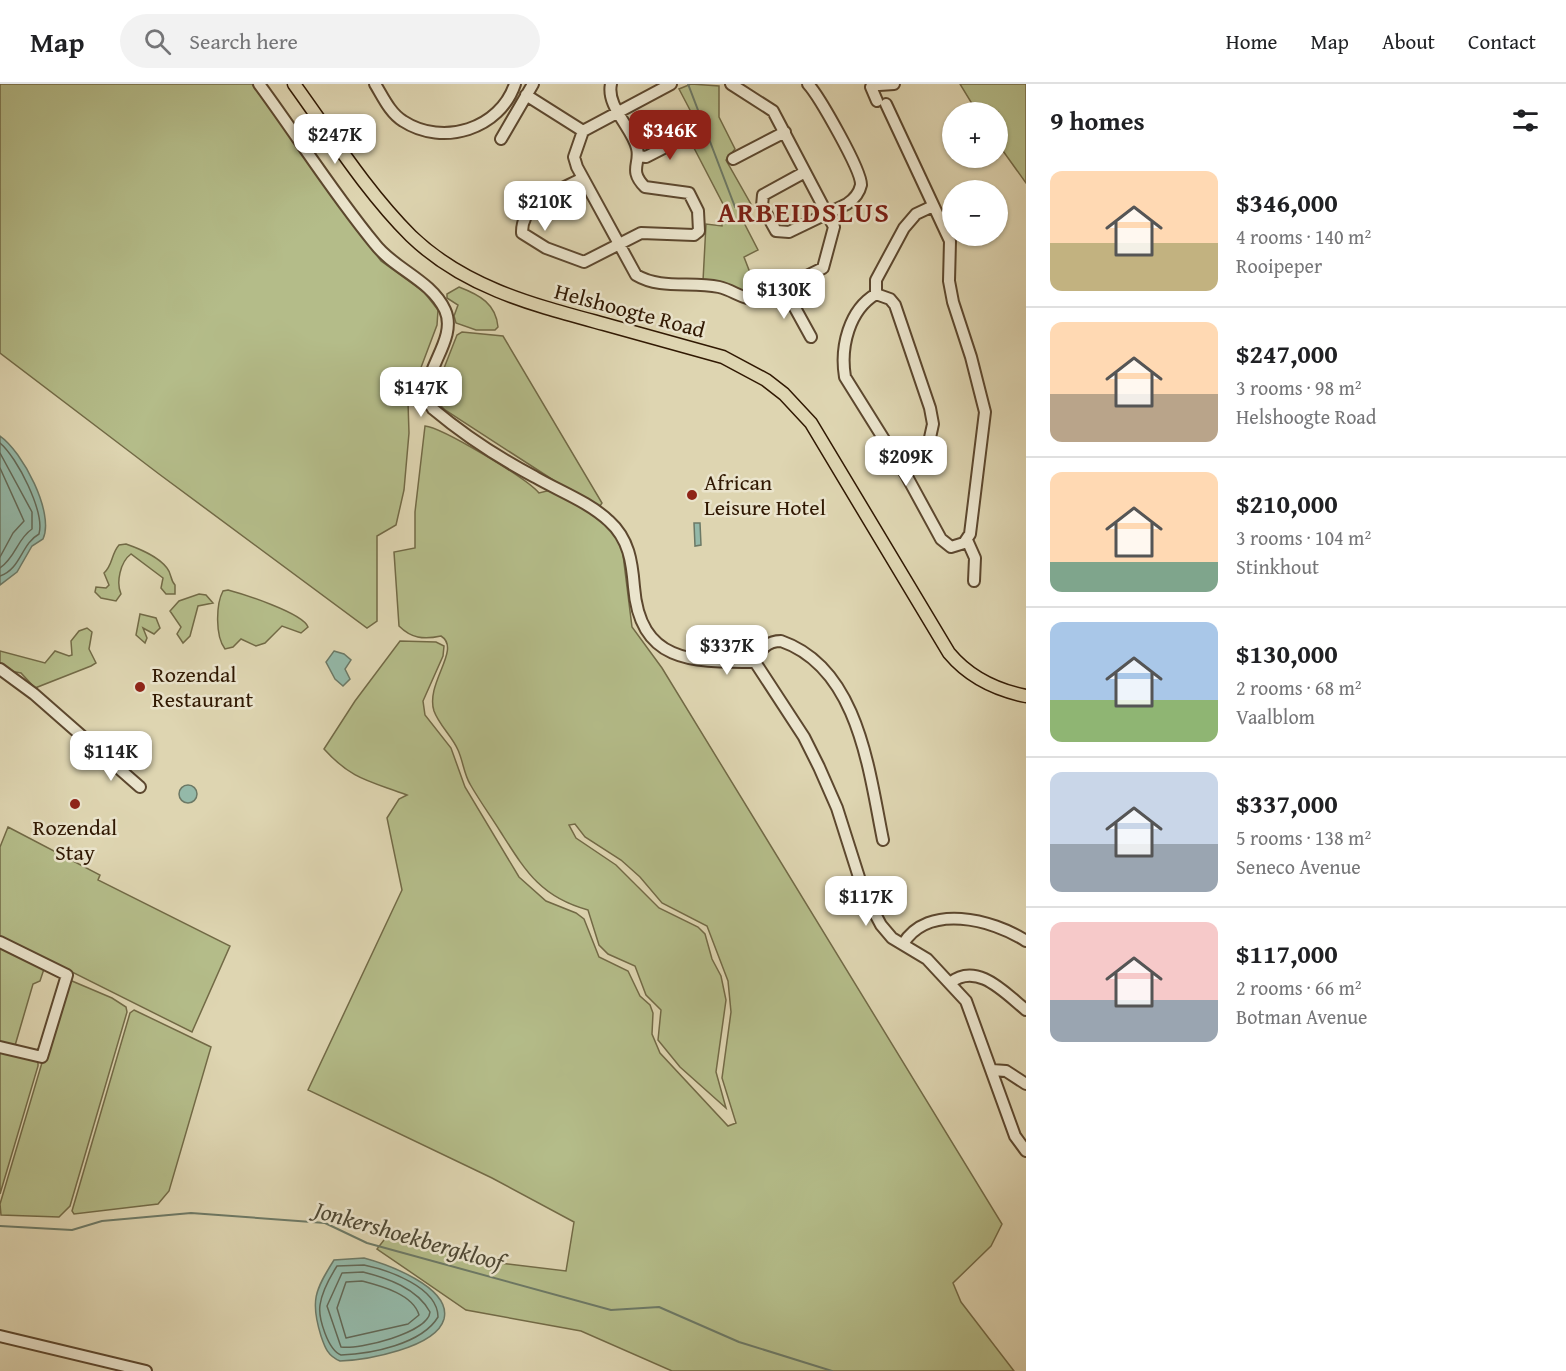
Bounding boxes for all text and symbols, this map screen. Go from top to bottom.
search box [120,14,540,68]
text: Map [30,21,84,62]
icon: search [141,25,174,58]
text: Search here [189,25,298,57]
text: Home [1226,26,1277,57]
text: Map [1310,26,1349,57]
text: About [1382,26,1435,57]
text: Contact [1468,26,1536,57]
text: 9 homes [1050,101,1145,140]
map controls [942,102,1008,246]
button: + [942,102,1008,168]
icon: filters [1509,104,1542,137]
pin: $346K [628,110,712,161]
pin: $247K [293,114,377,165]
text: $346K [643,115,697,144]
text: $247K [308,119,362,148]
button: − [942,180,1008,246]
pin: $210K [503,181,587,232]
text: $346,000 [1236,183,1338,222]
text: $210K [518,186,572,215]
district label: ARBEIDSLUS [717,191,891,232]
icon: home [1098,195,1170,267]
text: 4 rooms · 140 m² [1236,222,1371,251]
text: Rooipeper [1236,251,1322,280]
pin: $130K [742,269,826,320]
text: $130K [757,274,811,303]
street label: Helshoogte Road [551,275,709,346]
text: $247,000 [1236,334,1338,373]
icon: home [1098,346,1170,418]
pin: $147K [379,367,463,418]
text: $147K [394,372,448,401]
text: 3 rooms · 98 m² [1236,373,1362,402]
text: Helshoogte Road [1236,402,1377,431]
pin: $209K [864,436,948,487]
text: $209K [879,441,933,470]
place label: African Leisure Hotel [704,466,826,523]
text: $210,000 [1236,484,1338,523]
marker: African Leisure Hotel [685,488,699,502]
icon: home [1098,496,1170,568]
text: 3 rooms · 104 m² [1236,523,1371,552]
text: Stinkhout [1236,552,1319,581]
pin: $337K [685,625,769,676]
text: $337K [700,630,754,659]
text: $130,000 [1236,634,1338,673]
icon: home [1098,646,1170,718]
place label: Rozendal Restaurant [152,658,253,715]
text: 2 rooms · 68 m² [1236,673,1362,702]
marker: Rozendal Restaurant [133,680,147,694]
text: Vaalblom [1236,702,1315,731]
pin: $114K [69,731,153,782]
text: $114K [84,736,138,765]
text: $337,000 [1236,784,1338,823]
icon: home [1098,796,1170,868]
marker: Rozendal Stay [68,797,82,811]
place label: Rozendal Stay [33,811,117,868]
text: 5 rooms · 138 m² [1236,823,1371,852]
text: Seneco Avenue [1236,852,1361,881]
pin: $117K [824,876,908,927]
text: $117K [839,881,893,910]
text: $117,000 [1236,934,1338,973]
icon: home [1098,946,1170,1018]
text: 2 rooms · 66 m² [1236,973,1362,1002]
text: Botman Avenue [1236,1002,1367,1031]
water label: Jonkershoekbergkloof [307,1191,513,1281]

